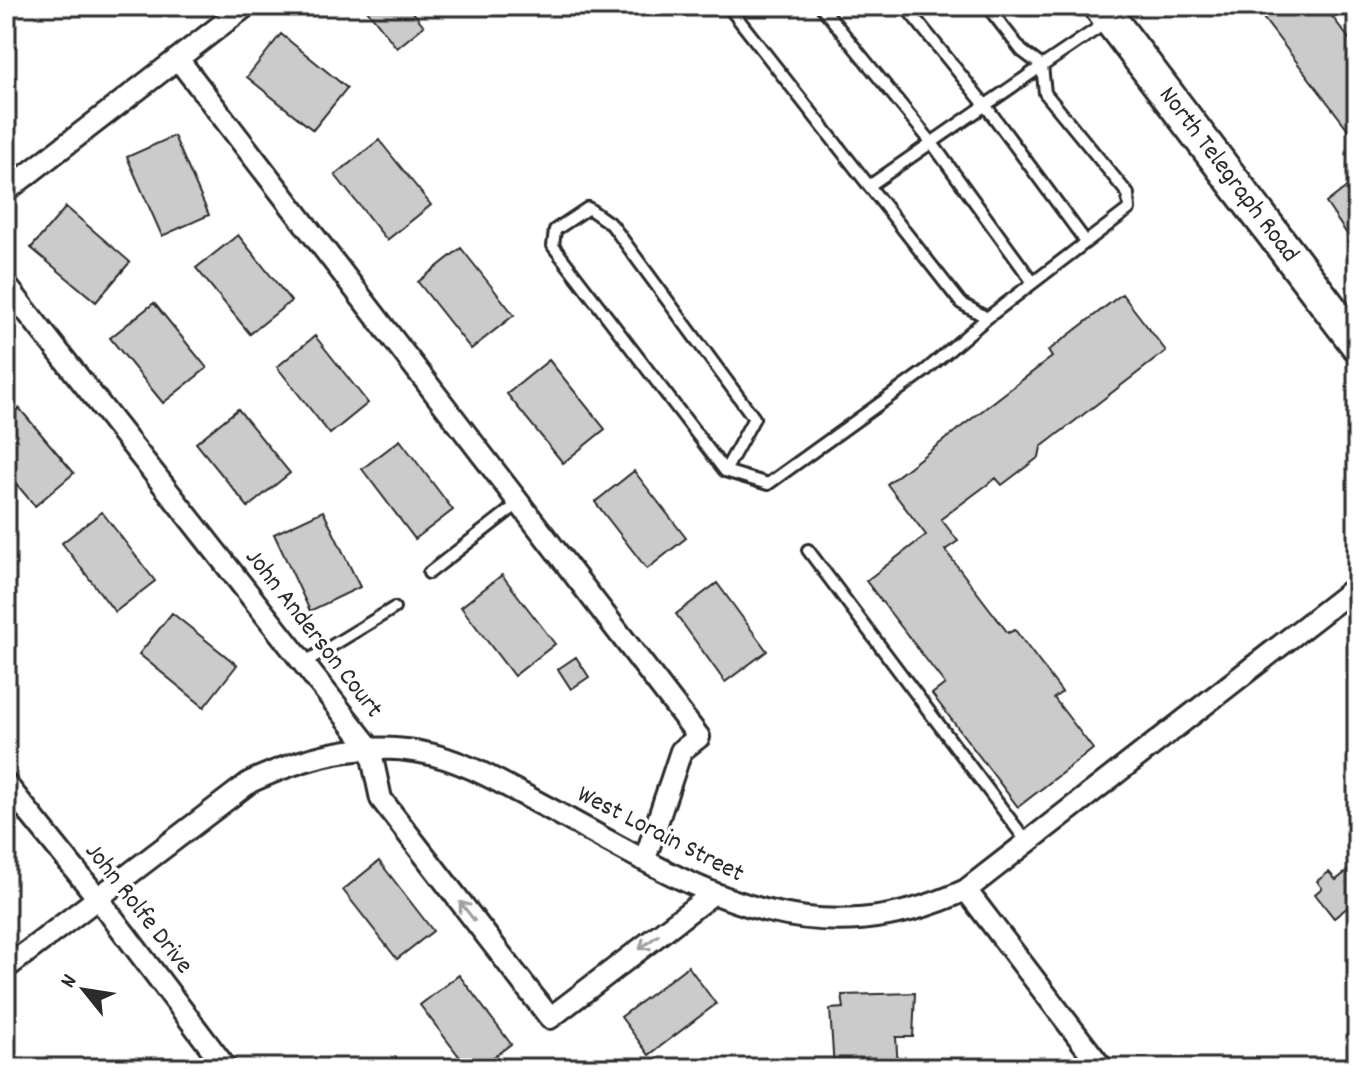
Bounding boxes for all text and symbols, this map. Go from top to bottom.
street label: North Telegraph Road [1149,79,1307,271]
street label: John Anderson Court [235,542,391,727]
street label: West Lorain Street [570,777,750,893]
street label: John Rolfe Drive [75,835,201,983]
one-way arrow [458,901,476,922]
one-way arrow [639,933,660,950]
north arrow [44,950,124,1030]
text: N [54,969,86,994]

